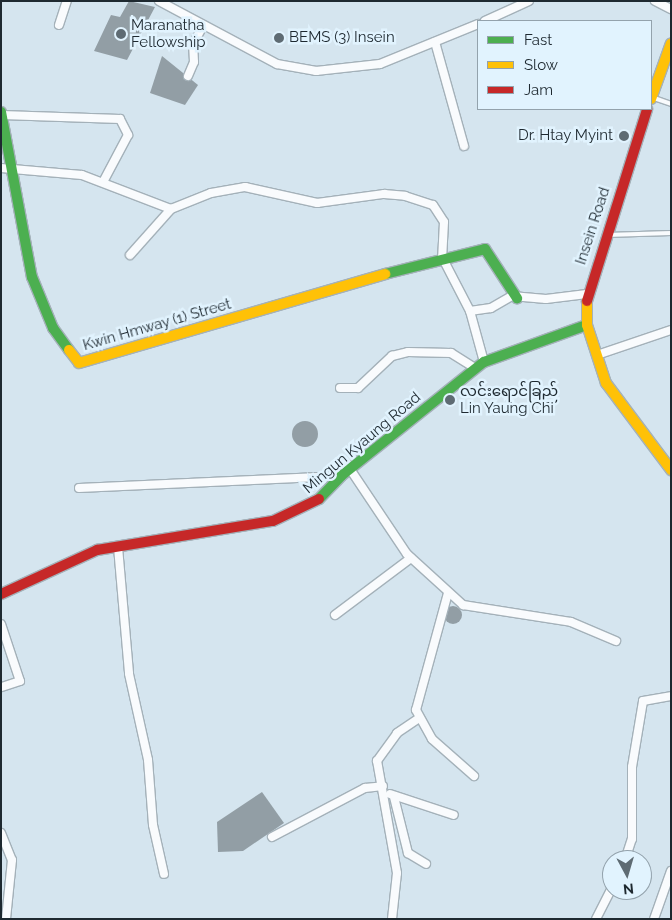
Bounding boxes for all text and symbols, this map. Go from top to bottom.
place label: Maranatha Fellowship [131,16,205,51]
legend [477,20,652,110]
marker: Maranatha Fellowship [115,28,127,40]
place label: BEMS (3) Insein [289,29,395,47]
text: Fast [524,31,552,49]
marker: BEMS (3) Insein [273,32,285,44]
text: Slow [524,56,558,74]
text: Jam [524,81,553,99]
place label: Dr. Htay Myint [518,127,613,145]
marker: Dr. Htay Myint [617,129,631,143]
street label: Insein Road [572,185,614,267]
street label: Kwin Hmway (1) Street [81,295,233,355]
place label: လင်းရောင်ခြည် Lin Yaung Chi [460,382,558,417]
street label: Mingun Kyaung Road [300,389,424,497]
marker: လင်းရောင်ခြည် Lin Yaung Chi [444,394,456,406]
north arrow [602,850,652,900]
text: N [622,880,635,897]

